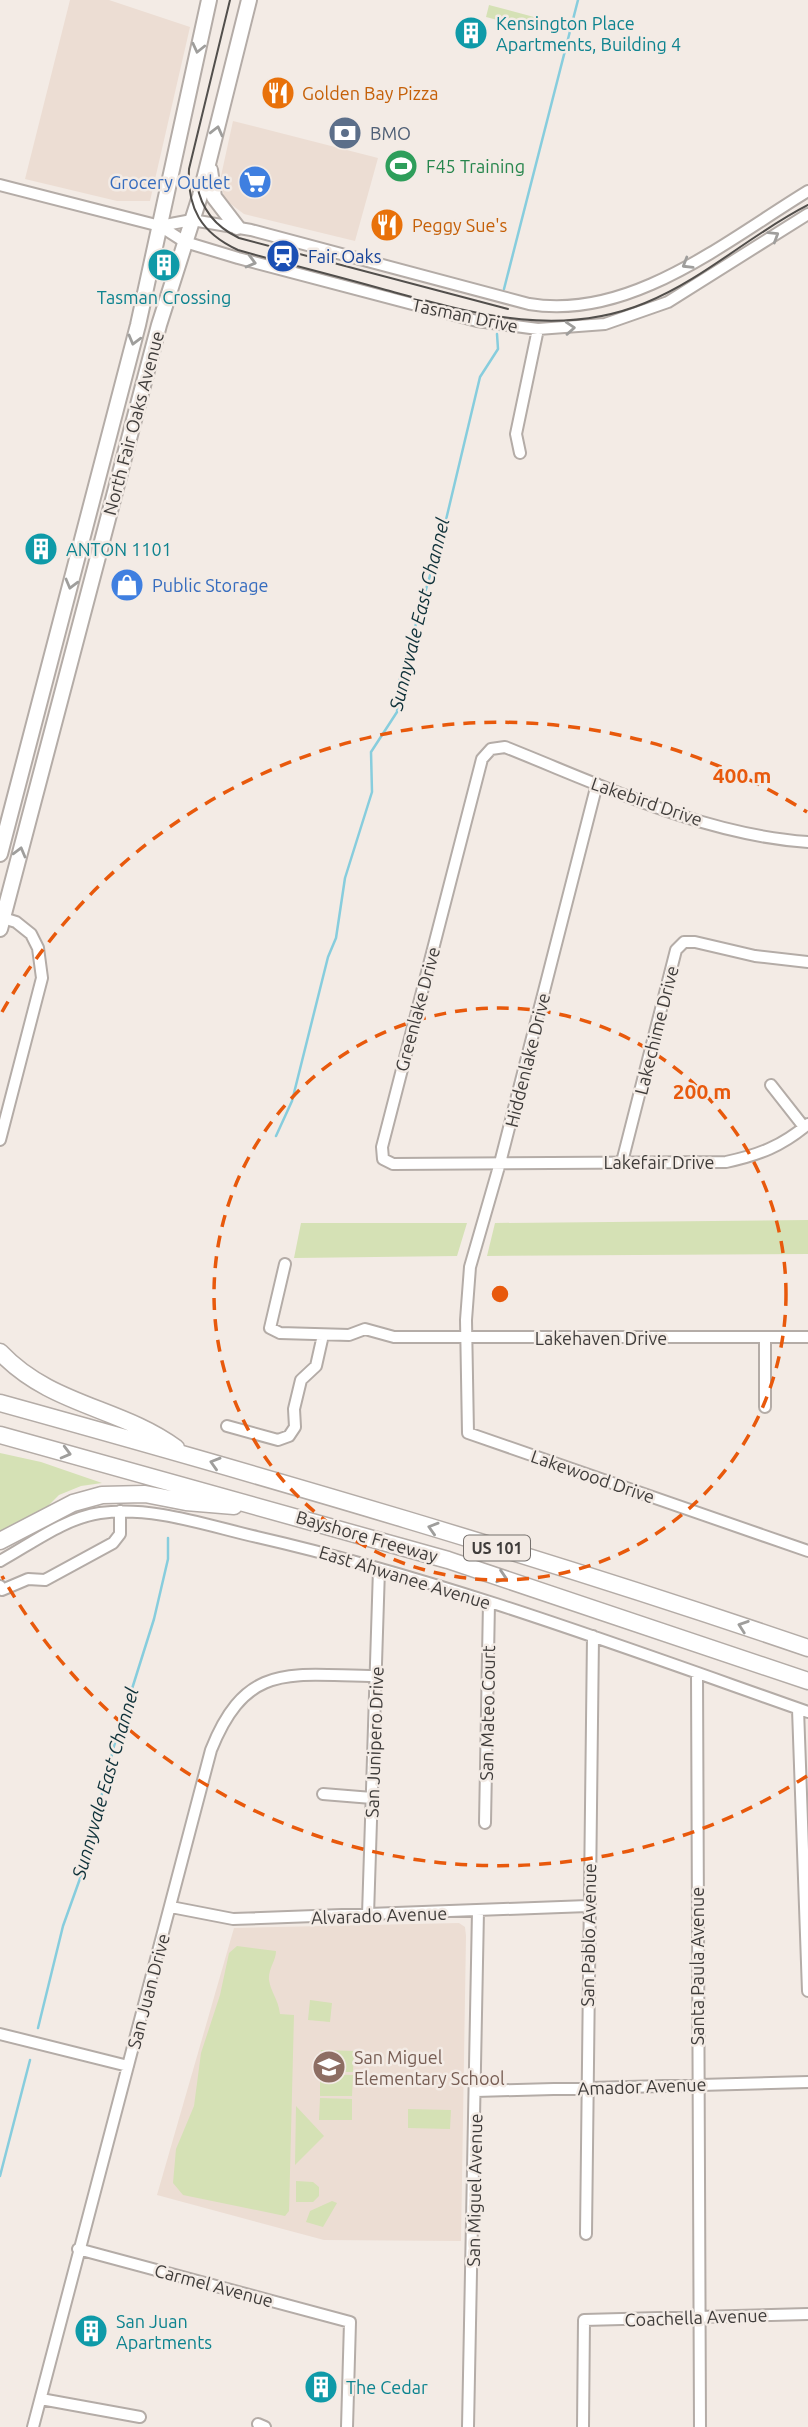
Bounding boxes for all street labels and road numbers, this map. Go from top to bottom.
street label: Tasman Drive [410,294,520,336]
street label: North Fair Oaks Avenue [99,329,167,517]
street label: Lakebird Drive [589,773,705,829]
street label: Greenlake Drive [391,944,443,1074]
street label: Lakechime Drive [630,963,682,1097]
street label: Hiddenlake Drive [501,991,553,1129]
street label: Lakefair Drive [603,1152,715,1172]
street label: Lakehaven Drive [535,1328,667,1348]
street label: Lakewood Drive [529,1445,657,1507]
street label: Bayshore Freeway [294,1506,440,1566]
road number: US 101 [464,1536,530,1560]
street label: East Ahwanee Avenue [317,1541,493,1613]
street label: San Mateo Court [476,1645,498,1781]
street label: San Junipero Drive [361,1666,387,1818]
street label: San Pablo Avenue [577,1863,599,2007]
street label: Santa Paula Avenue [687,1887,707,2045]
street label: Alvarado Avenue [311,1903,447,1927]
street label: San Juan Drive [123,1931,173,2051]
street label: Amador Avenue [577,2074,707,2098]
street label: San Miguel Avenue [463,2113,485,2267]
street label: Carmel Avenue [152,2260,276,2310]
street label: Coachella Avenue [624,2305,768,2329]

